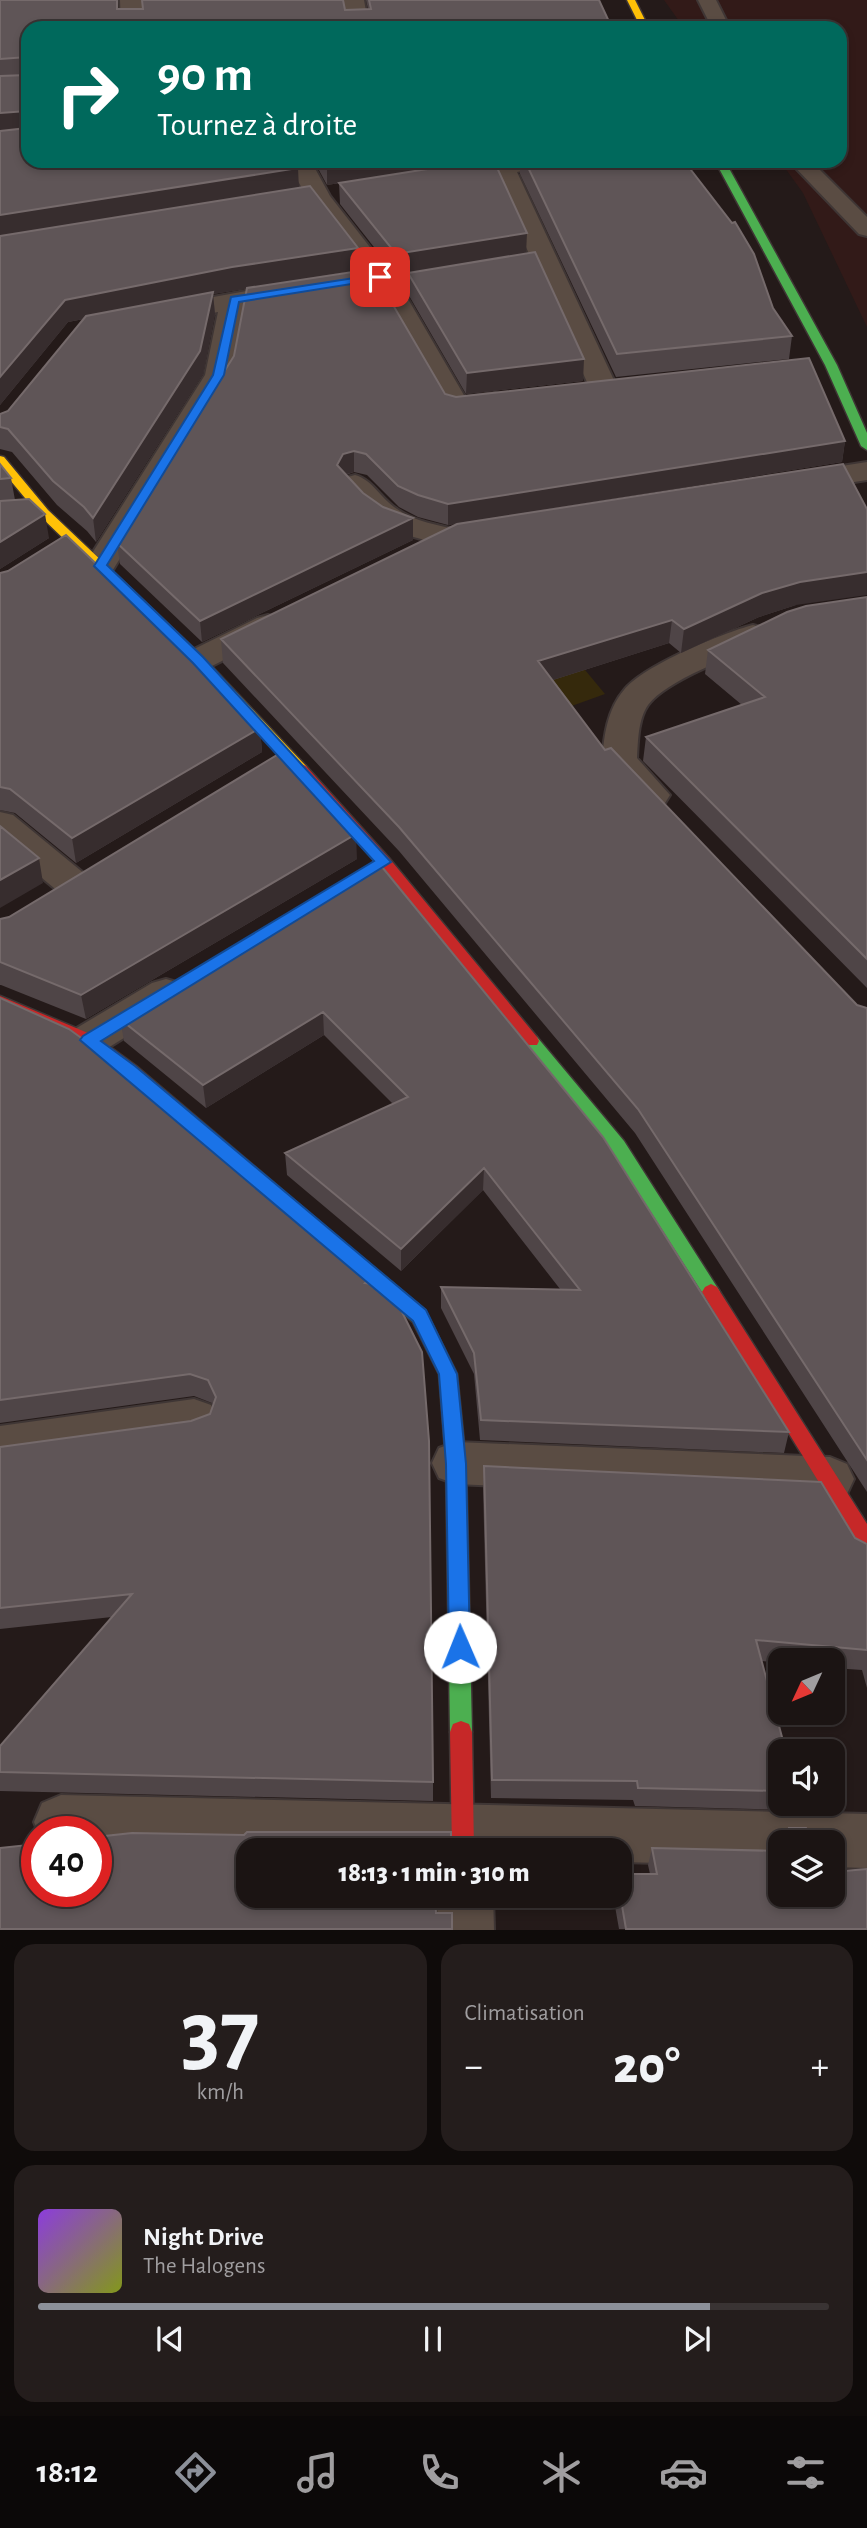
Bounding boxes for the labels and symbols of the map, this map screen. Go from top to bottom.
pin [350,247,410,307]
position arrow [423,1610,497,1684]
north arrow [768,1648,845,1726]
speed limit sign: 40 [21,1816,112,1907]

